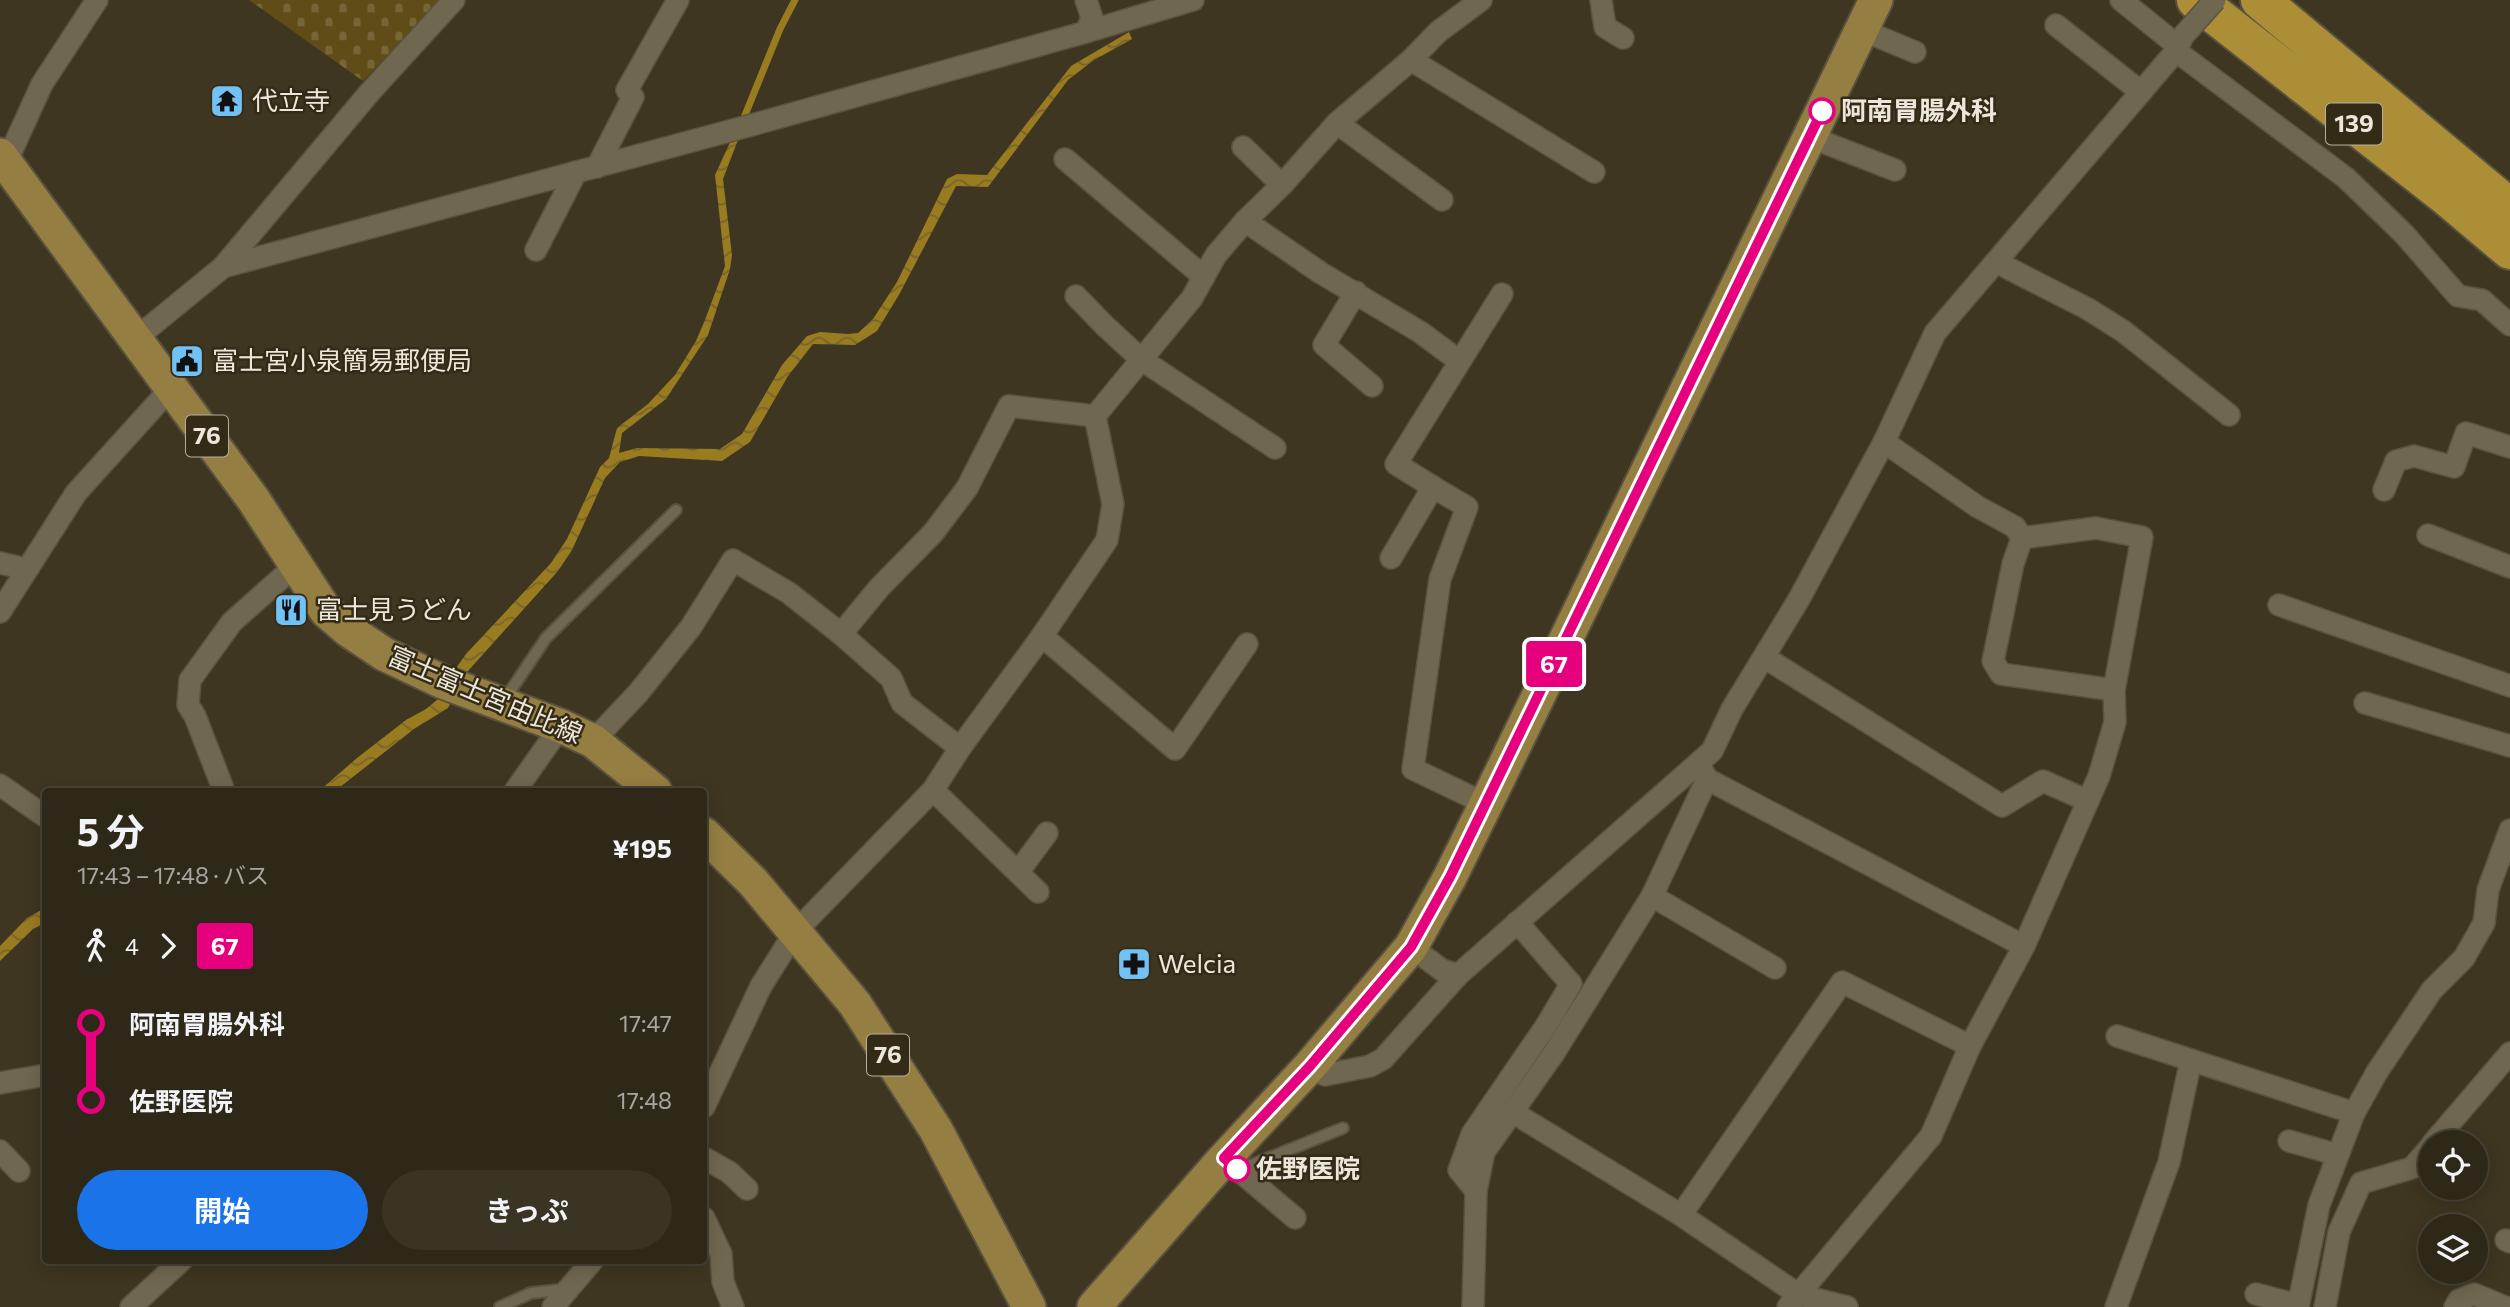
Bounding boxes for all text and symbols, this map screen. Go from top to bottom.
temple icon: 代立寺 [208,82,246,120]
place label: 代立寺 [252,84,330,115]
place label: 阿南胃腸外科 [1841,94,1997,125]
marker: 阿南胃腸外科 [1809,98,1835,124]
road number: 139 [2326,104,2382,144]
public building icon: 富士宮小泉簡易郵便局 [168,342,206,380]
place label: 富士宮小泉簡易郵便局 [212,344,472,375]
road number: 76 [186,416,228,456]
restaurant icon: 富士見うどん [272,591,310,629]
place label: 富士見うどん [316,593,472,624]
street label: 富士富士宮由比線 [384,639,587,749]
line badge: 67 [1522,641,1586,687]
text: 67 [1540,649,1568,678]
text: 5 分 [77,807,144,854]
text: ¥195 [612,832,672,863]
text: 17:43 – 17:48 · バス [77,861,269,889]
icon: walk [77,927,115,965]
icon: forward [149,927,187,965]
text: 67 [211,931,239,960]
text: 4 [125,932,139,960]
pharmacy icon: Welcia [1115,945,1153,983]
place label: Welcia [1158,947,1236,978]
text: 阿南胃腸外科 [129,1008,285,1039]
text: 17:47 [619,1009,672,1037]
road number: 76 [867,1035,909,1076]
text: 佐野医院 [129,1085,233,1116]
text: 17:48 [617,1086,672,1114]
map controls [2418,1130,2488,1284]
button: locate [2418,1130,2488,1200]
place label: 佐野医院 [1256,1152,1360,1183]
marker: 佐野医院 [1224,1156,1250,1182]
button: 開始 [77,1170,368,1250]
button: きっぷ [382,1170,672,1250]
button: layers [2418,1214,2488,1284]

